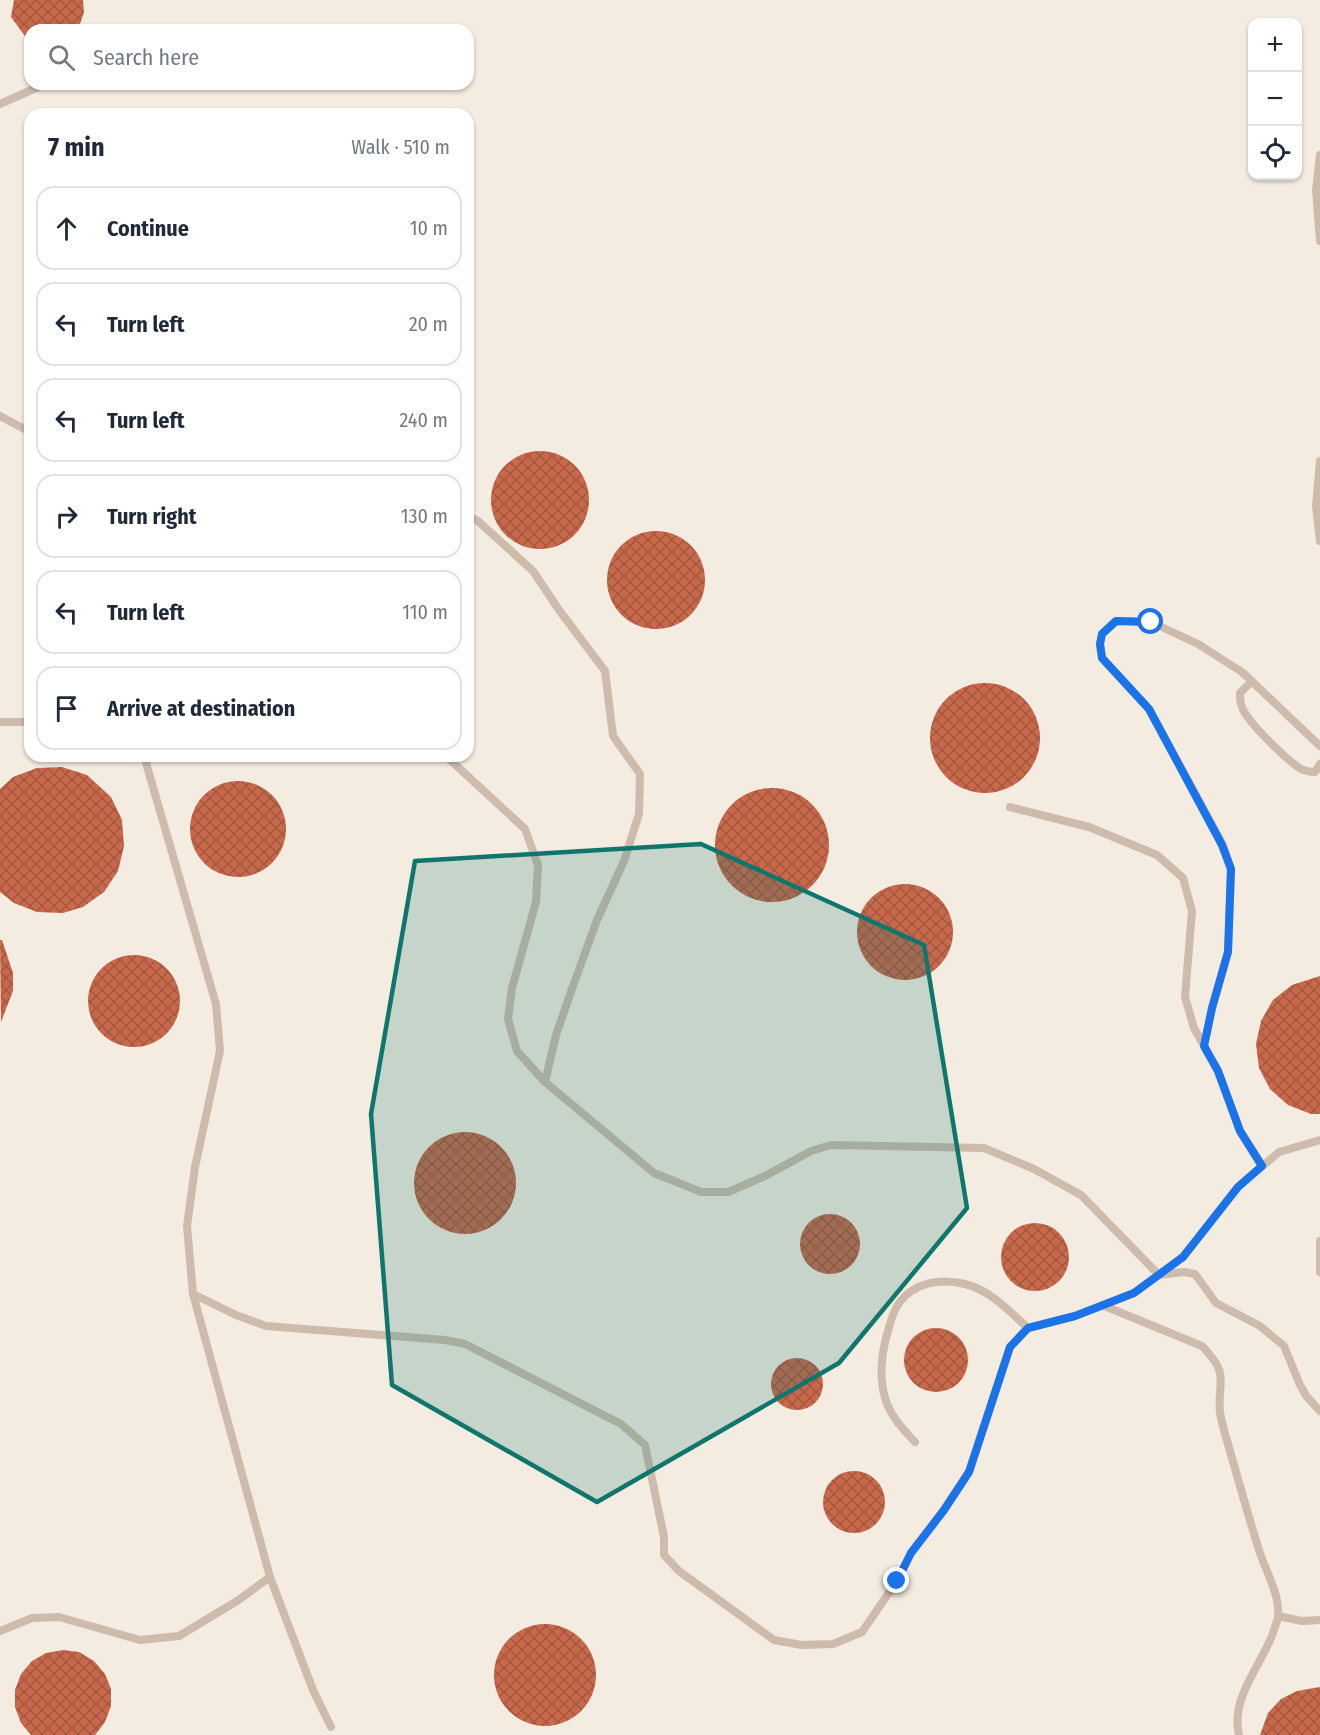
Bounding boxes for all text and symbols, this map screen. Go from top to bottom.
map controls [1248,18,1302,180]
button: + [1248,18,1302,72]
search box [24,24,474,90]
icon: search [45,41,78,74]
text: Search here [93,44,199,71]
button: − [1248,72,1302,126]
button: locate [1248,126,1302,180]
text: 7 min [48,132,105,163]
text: Walk · 510 m [351,135,450,159]
icon: ahead [50,212,83,245]
text: Continue [107,215,189,242]
text: 10 m [410,216,448,240]
icon: left [50,308,83,341]
text: Turn left [107,311,185,338]
text: 20 m [409,312,448,336]
icon: left [50,404,83,437]
text: Turn left [107,407,185,434]
text: 240 m [399,408,448,432]
icon: right [50,500,83,533]
text: Turn right [107,503,196,530]
text: 130 m [401,504,448,528]
icon: left [50,596,83,629]
text: Turn left [107,599,185,626]
text: 110 m [402,600,448,624]
route start [1137,608,1163,634]
icon: arrive [50,692,83,725]
text: Arrive at destination [107,695,295,722]
route end [883,1567,909,1593]

